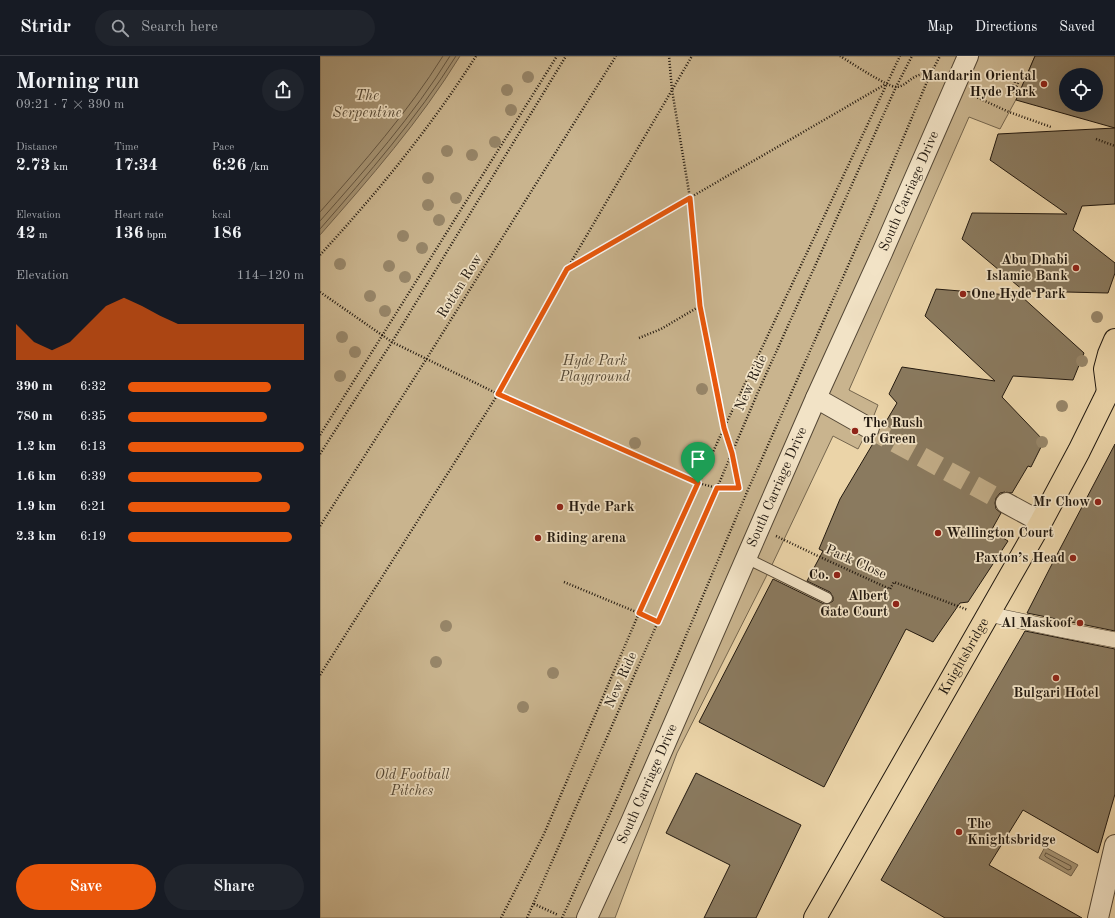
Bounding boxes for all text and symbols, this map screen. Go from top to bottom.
search box [95,10,375,46]
icon: search [109,17,131,39]
text: Stridr [20,18,71,37]
text: Search here [141,20,218,35]
text: Map [927,20,953,34]
text: Directions [975,20,1037,34]
text: Saved [1059,20,1095,34]
map controls [1059,68,1103,112]
button: locate [1059,68,1103,112]
button: share [262,69,304,111]
place label: Mandarin Oriental Hyde Park [921,69,1036,99]
text: Morning run [16,71,139,93]
marker: Mandarin Oriental Hyde Park [1039,79,1049,89]
water label: The Serpentine [332,89,402,121]
text: 09:21 · 7 × 390 m [16,98,124,111]
street label: South Carriage Drive [877,129,941,253]
text: Distance [16,142,57,153]
text: Time [114,142,139,153]
text: Pace [212,142,234,153]
text: 2.73 [16,157,50,174]
text: 17:34 [114,157,158,174]
text: 6:26 [212,157,246,174]
text: km [50,162,68,173]
text: /km [246,162,269,173]
text: Elevation [16,210,61,221]
text: Heart rate [114,210,163,221]
text: kcal [212,210,231,221]
text: 42 [16,225,36,242]
text: 136 [114,225,144,242]
text: 186 [212,225,242,242]
text: m [36,230,48,241]
text: bpm [144,230,167,241]
street label: Rotten Row [435,252,485,320]
place label: Abu Dhabi Islamic Bank [986,253,1068,283]
marker: Abu Dhabi Islamic Bank [1071,263,1081,273]
text: Elevation [16,269,69,282]
text: 114–120 m [237,269,304,282]
place label: One Hyde Park [971,287,1066,301]
marker: One Hyde Park [958,289,968,299]
street label: New Ride [732,353,770,413]
park label: Hyde Park Playground [559,354,631,385]
text: 390 m [16,380,53,393]
text: 6:32 [80,380,106,393]
text: 780 m [16,410,53,423]
text: 6:35 [80,410,106,423]
place label: The Rush of Green [863,416,923,446]
street label: South Carriage Drive [745,425,809,549]
marker: The Rush of Green [850,426,860,436]
text: 1.2 km [16,440,56,453]
text: 6:13 [80,440,106,453]
pin [681,442,715,483]
icon: arrive [687,448,709,470]
text: 1.6 km [16,470,56,483]
text: 6:39 [80,470,106,483]
place label: Mr Chow [1033,495,1090,509]
marker: Mr Chow [1093,497,1103,507]
text: 1.9 km [16,500,56,513]
text: 6:21 [80,500,106,513]
place label: Hyde Park [568,500,635,514]
marker: Hyde Park [555,502,565,512]
place label: Wellington Court [946,526,1054,540]
marker: Wellington Court [933,528,943,538]
text: 2.3 km [16,530,56,543]
text: 6:19 [80,530,106,543]
place label: Riding arena [546,531,626,545]
marker: Riding arena [533,533,543,543]
street label: Park Close [823,542,889,582]
place label: Paxton’s Head [975,551,1065,565]
marker: Paxton’s Head [1068,553,1078,563]
place label: Co. [809,568,829,582]
marker: Co. [832,570,842,580]
place label: Albert Gate Court [820,589,888,619]
marker: Albert Gate Court [891,599,901,609]
street label: Knightsbridge [937,616,992,697]
place label: Al Maskoof [1001,616,1073,630]
marker: Al Maskoof [1075,618,1085,628]
street label: New Ride [602,650,640,710]
marker: Bulgari Hotel [1051,673,1061,683]
place label: Bulgari Hotel [1013,686,1099,700]
street label: South Carriage Drive [615,722,680,846]
park label: Old Football Pitches [375,768,449,798]
place label: The Knightsbridge [967,817,1056,847]
marker: The Knightsbridge [954,827,964,837]
button: Save [16,864,156,910]
button: Share [164,864,304,910]

